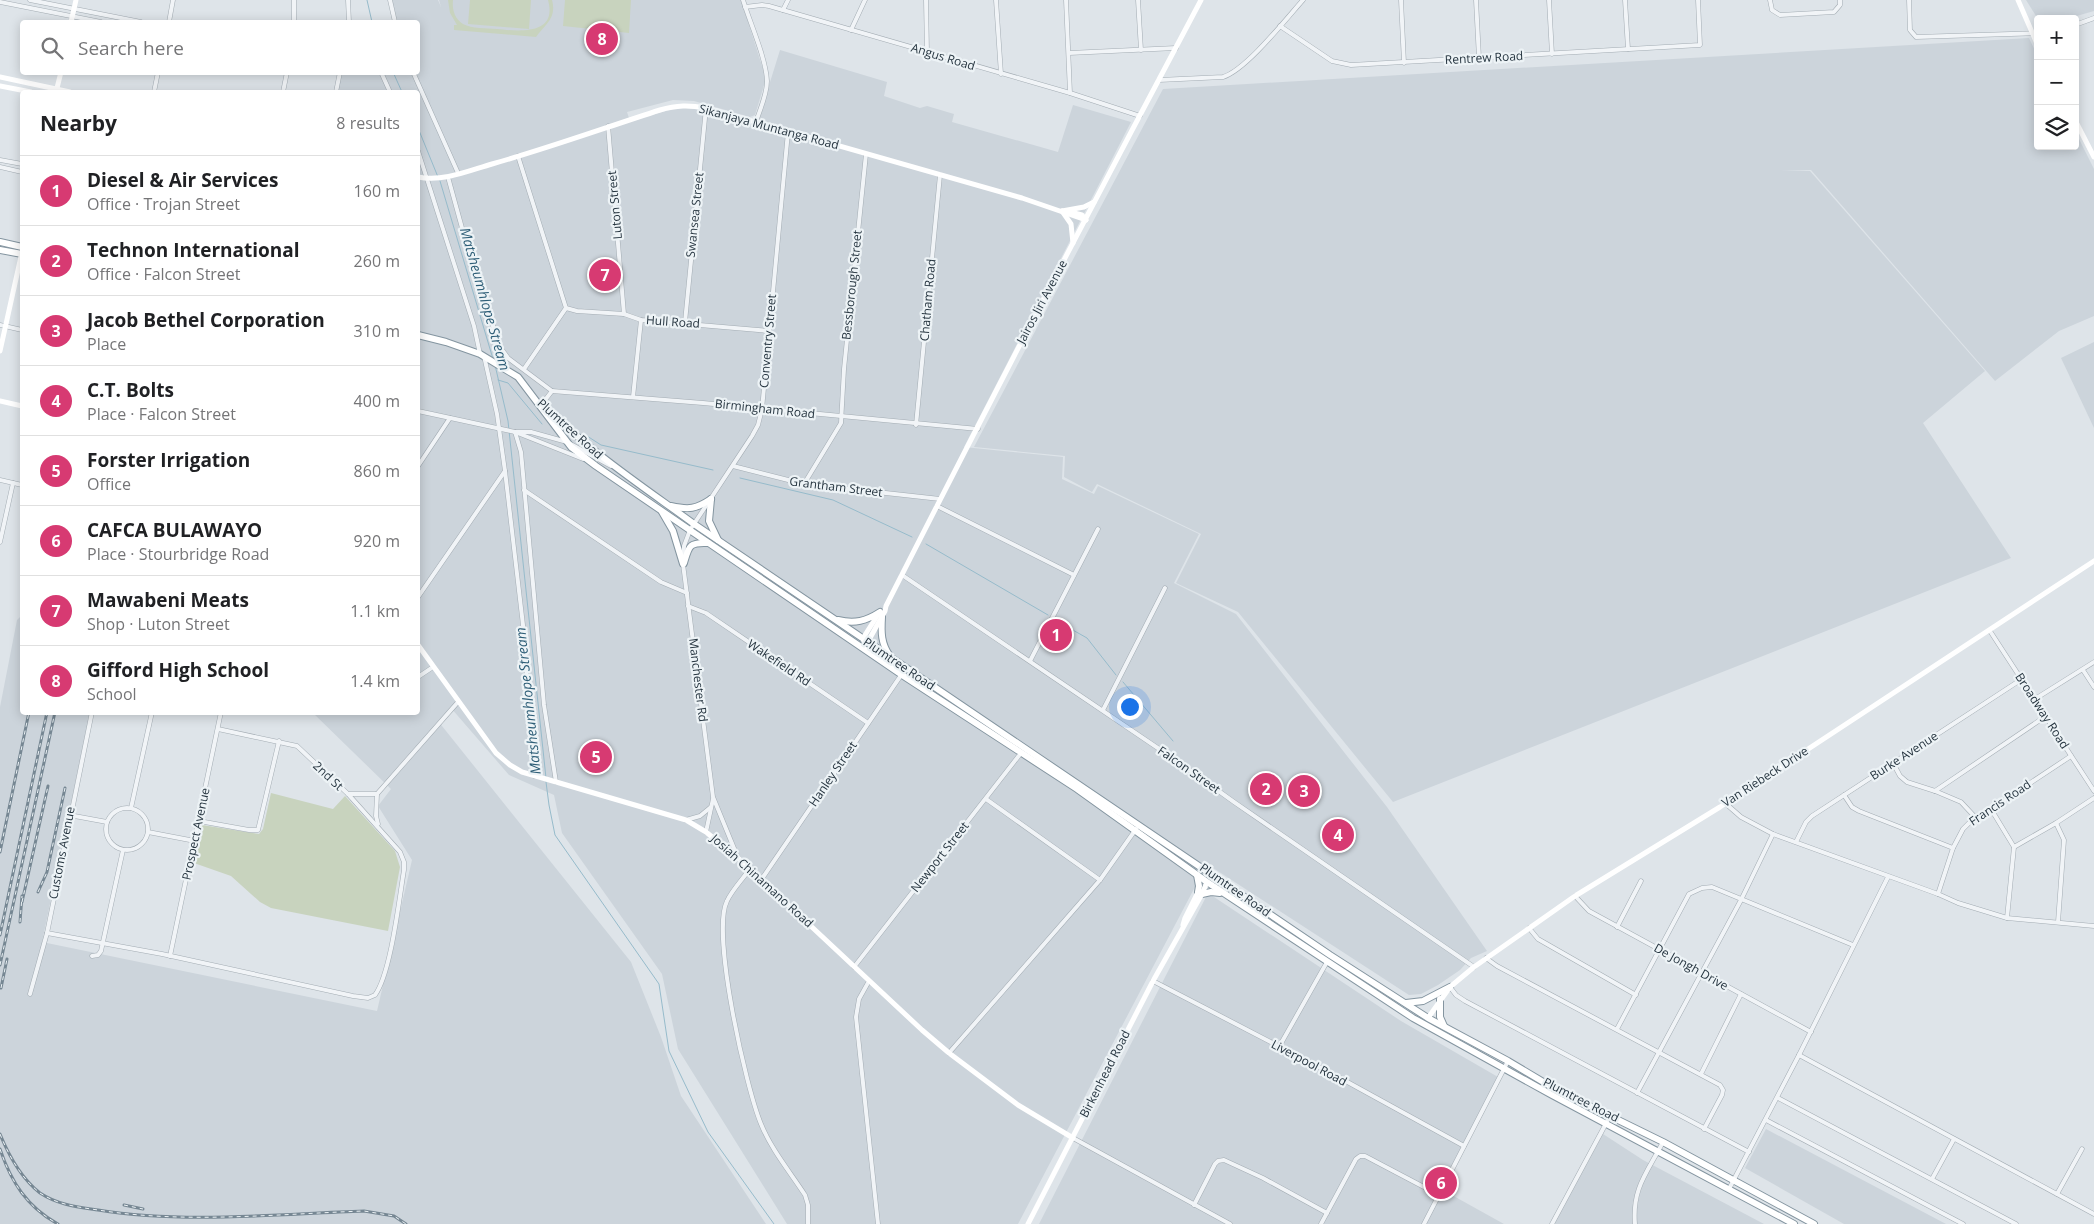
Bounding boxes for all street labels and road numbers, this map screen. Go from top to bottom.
street label: Angus Road [909,39,977,74]
street label: Rentrew Road [1444,47,1524,68]
street label: Sikanjaya Muntanga Road [697,100,841,153]
street label: Luton Street [603,170,626,240]
street label: Swansea Street [682,171,707,258]
street label: Bessborough Street [837,229,866,341]
street label: Jairos Jiri Avenue [1012,257,1071,348]
street label: Chatham Road [915,258,940,342]
street label: Conventry Street [755,293,780,389]
street label: Hull Road [645,311,701,332]
street label: Plumtree Road [534,394,607,463]
street label: Birmingham Road [714,395,816,422]
street label: Grantham Street [789,472,884,501]
street label: Plumtree Road [860,633,938,694]
street label: Wakefield Rd [744,635,814,690]
street label: Manchester Rd [685,637,712,723]
street label: Broadway Road [2011,669,2073,752]
street label: Burke Avenue [1866,727,1941,784]
street label: Hanley Street [804,738,861,810]
street label: Falcon Street [1155,742,1224,797]
street label: Van Riebeck Drive [1718,742,1812,811]
street label: 2nd St [310,757,347,794]
street label: Francis Road [1965,776,2034,830]
street label: Prospect Avenue [177,786,214,882]
street label: Customs Avenue [44,805,79,901]
street label: Newport Street [907,818,973,896]
street label: Josiah Chinamano Road [707,829,817,931]
street label: Plumtree Road [1196,859,1274,920]
street label: De Jongh Drive [1651,939,1732,994]
street label: Birkenhead Road [1075,1027,1134,1120]
street label: Liverpool Road [1268,1035,1350,1090]
street label: Plumtree Road [1540,1073,1622,1126]

